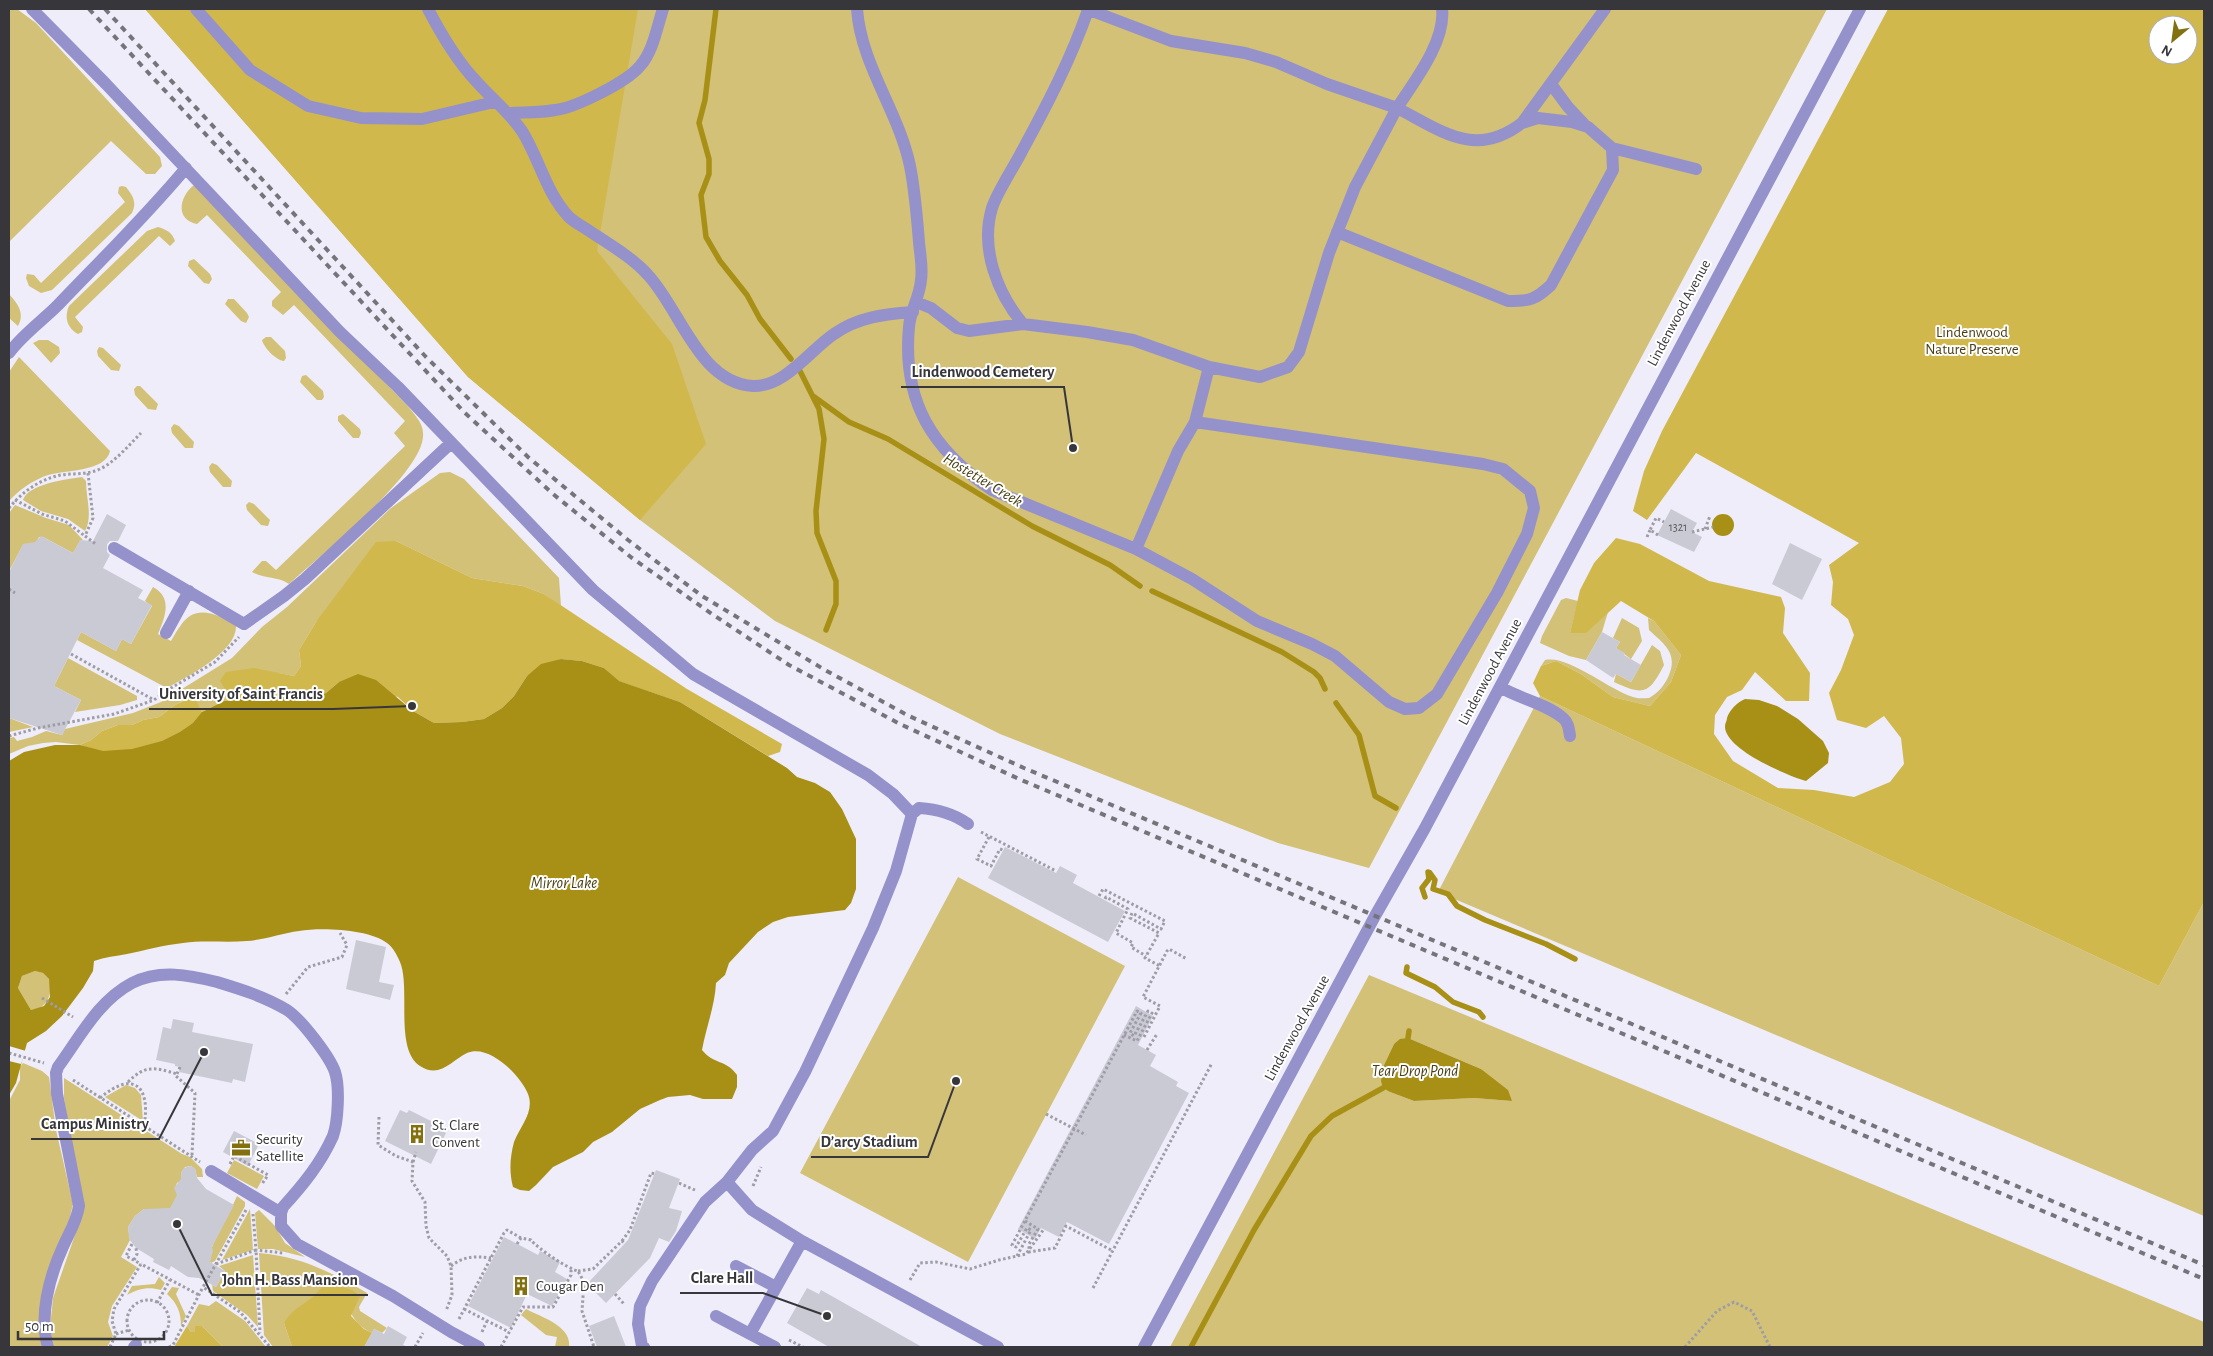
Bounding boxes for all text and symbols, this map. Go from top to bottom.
north arrow [2148,15,2198,65]
text: N [2160,42,2175,59]
street label: Lindenwood Avenue [1645,257,1713,369]
park label: Lindenwood Nature Preserve [1925,325,2019,357]
callout: Lindenwood Cemetery [901,356,1064,387]
text: Lindenwood Cemetery [911,364,1055,381]
water label: Hostetter Creek [941,450,1025,510]
house number: 1321 [1669,521,1687,533]
street label: Lindenwood Avenue [1456,616,1524,728]
callout: University of Saint Francis [149,678,333,709]
text: University of Saint Francis [159,686,323,703]
water label: Mirror Lake [531,875,597,891]
street label: Lindenwood Avenue [1262,973,1332,1083]
water label: Tear Drop Pond [1372,1063,1458,1080]
callout: Campus Ministry [31,1108,159,1139]
text: Campus Ministry [41,1116,150,1133]
place label: St. Clare Convent [432,1118,480,1150]
building icon: St. Clare Convent [406,1123,428,1145]
callout: D’arcy Stadium [811,1126,928,1157]
place label: Security Satellite [256,1132,304,1164]
text: D’arcy Stadium [820,1134,918,1151]
office icon: Security Satellite [230,1137,252,1159]
callout: Clare Hall [680,1262,763,1293]
callout: John H. Bass Mansion [212,1264,368,1295]
text: Clare Hall [691,1270,753,1286]
text: John H. Bass Mansion [222,1272,358,1288]
building icon: Cougar Den [510,1275,532,1297]
place label: Cougar Den [536,1279,604,1294]
scale bar [18,1308,164,1340]
text: 50 m [25,1319,54,1334]

